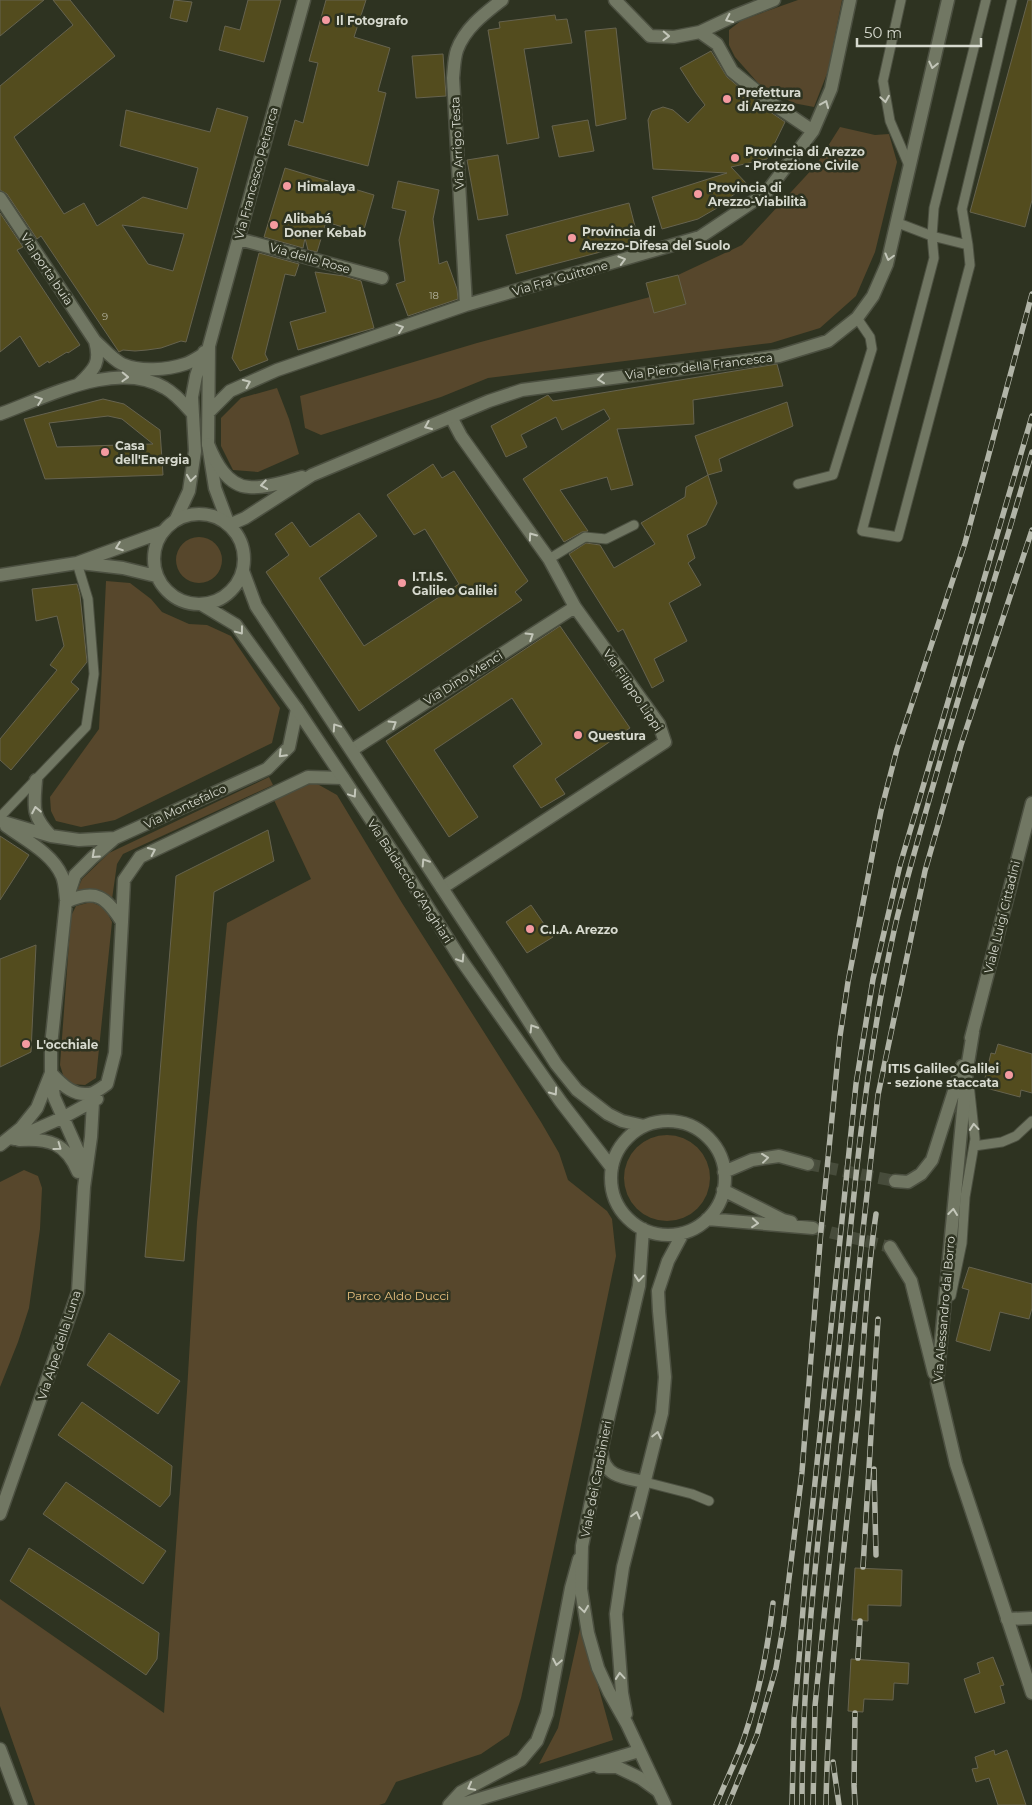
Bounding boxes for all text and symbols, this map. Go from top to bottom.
one-way arrow [725,12,734,23]
place label: Il Fotografo [336,13,408,28]
marker: Il Fotografo [320,14,332,26]
scale bar [857,15,981,47]
text: 50 m [864,23,902,42]
one-way arrow [662,31,670,42]
one-way arrow [928,60,939,69]
place label: Prefettura di Arezzo [737,85,801,114]
marker: Prefettura di Arezzo [721,93,733,105]
one-way arrow [879,95,890,103]
street label: Via Arrigo Testa [447,96,467,190]
one-way arrow [819,101,829,109]
street label: Via Francesco Petrarca [231,105,281,241]
place label: Provincia di Arezzo - Protezione Civile [745,144,865,173]
marker: Provincia di Arezzo - Protezione Civile [729,152,741,164]
place label: Himalaya [297,179,356,194]
marker: Himalaya [281,180,293,192]
place label: Provincia di Arezzo-Viabilità [707,180,806,209]
marker: Provincia di Arezzo-Viabilità [692,188,704,200]
place label: Alibabá Doner Kebab [283,211,366,240]
marker: Alibabá Doner Kebab [268,219,280,231]
place label: Provincia di Arezzo-Difesa del Suolo [581,224,730,253]
street label: Via porta buia [17,230,77,308]
marker: Provincia di Arezzo-Difesa del Suolo [566,232,578,244]
street label: Via delle Rose [268,239,352,277]
one-way arrow [884,253,895,262]
one-way arrow [618,256,626,266]
street label: Via Fra' Guittone [510,257,610,299]
house number: 18 [429,289,439,302]
house number: 9 [102,310,108,323]
one-way arrow [395,324,403,334]
street label: Via Piero della Francesca [624,349,774,383]
one-way arrow [121,372,129,383]
one-way arrow [596,373,604,384]
one-way arrow [242,379,251,390]
one-way arrow [34,396,43,406]
one-way arrow [424,420,433,431]
place label: Casa dell'Energia [115,438,189,467]
marker: Casa dell'Energia [99,446,111,458]
one-way arrow [186,474,196,483]
one-way arrow [260,479,268,490]
one-way arrow [529,532,538,542]
one-way arrow [116,541,124,551]
place label: I.T.I.S. Galileo Galilei [412,569,497,598]
marker: I.T.I.S. Galileo Galilei [396,577,408,589]
one-way arrow [235,626,244,635]
one-way arrow [524,633,533,643]
street label: Via Filippo Lippi [600,646,666,734]
street label: Via Dino Menci [421,648,505,708]
one-way arrow [387,720,396,730]
one-way arrow [333,723,342,732]
place label: Questura [588,728,646,743]
marker: Questura [572,729,584,741]
one-way arrow [279,748,288,757]
street label: Via Montefalco [141,780,229,832]
one-way arrow [347,788,356,797]
one-way arrow [31,806,41,815]
street label: Via Baldaccio d'Anghiari [364,816,456,946]
one-way arrow [147,847,156,857]
one-way arrow [91,850,100,859]
one-way arrow [422,859,431,868]
street label: Viale Luigi Cittadini [981,859,1023,975]
place label: C.I.A. Arezzo [540,922,618,937]
marker: C.I.A. Arezzo [524,923,536,935]
one-way arrow [455,953,464,963]
one-way arrow [530,1024,539,1034]
place label: L'occhiale [36,1037,99,1052]
marker: L'occhiale [20,1038,32,1050]
place label: ITIS Galileo Galilei - sezione staccata [887,1061,999,1090]
marker: ITIS Galileo Galilei - sezione staccata [1003,1069,1015,1081]
one-way arrow [548,1086,557,1096]
one-way arrow [969,1123,980,1131]
one-way arrow [52,1141,62,1150]
one-way arrow [762,1153,770,1164]
one-way arrow [947,1208,958,1216]
one-way arrow [752,1217,760,1228]
street label: Via Alessandro dal Borro [930,1236,958,1382]
one-way arrow [634,1274,645,1282]
street label: Via Alpe della Luna [34,1288,84,1402]
park label: Parco Aldo Ducci [347,1288,449,1303]
street label: Viale dei Carabinieri [577,1419,615,1539]
one-way arrow [651,1431,662,1439]
one-way arrow [631,1512,641,1520]
one-way arrow [578,1605,588,1613]
one-way arrow [552,1658,563,1667]
one-way arrow [615,1671,626,1679]
one-way arrow [468,1781,477,1791]

